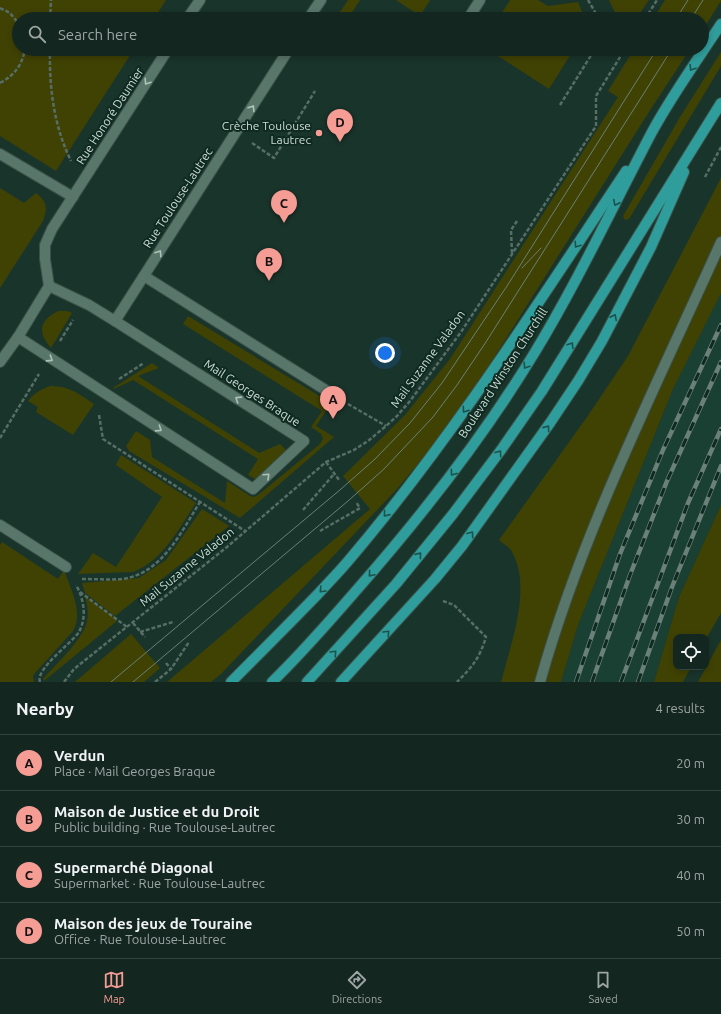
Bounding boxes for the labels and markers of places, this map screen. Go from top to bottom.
pin: D [327,109,353,142]
place label: Crèche Toulouse Lautrec [222,119,311,146]
marker: Crèche Toulouse Lautrec [314,128,324,138]
pin: C [271,190,297,223]
pin: B [256,248,282,281]
pin: A [320,386,346,419]

